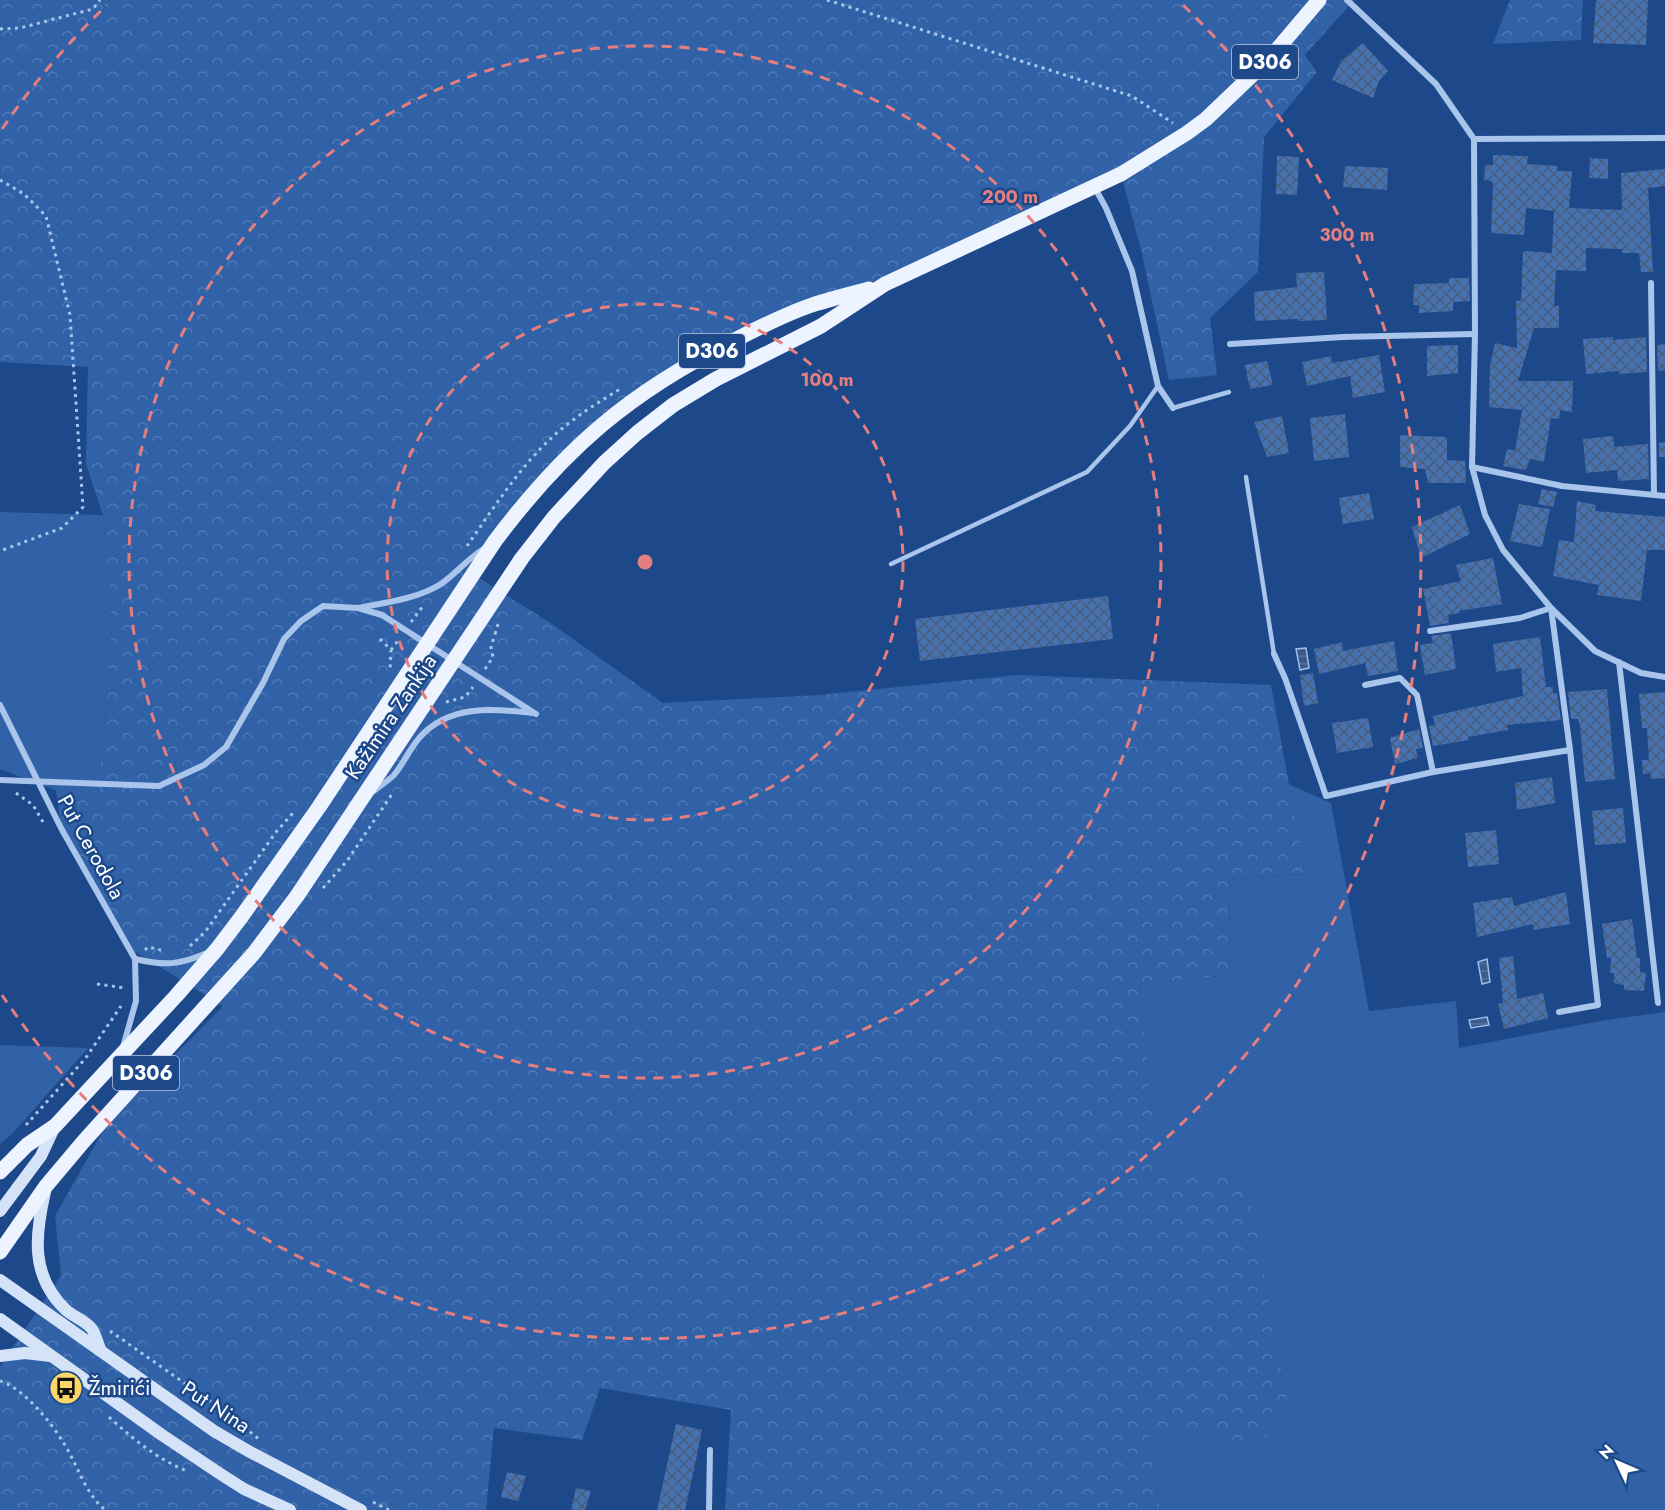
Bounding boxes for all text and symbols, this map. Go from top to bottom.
road number: D306 [1232,45,1298,79]
text: 200 m [982,184,1038,210]
text: 300 m [1319,222,1375,248]
road number: D306 [679,334,745,368]
text: 100 m [800,367,854,393]
centre of rings [635,552,655,572]
street label: Kažimira Zankija [338,648,444,786]
street label: Put Cerodola [50,789,132,905]
road number: D306 [113,1056,179,1090]
bus stop icon: Žmirići [48,1370,84,1406]
place label: Žmirići [89,1373,150,1403]
street label: Put Nina [176,1374,256,1440]
north arrow [1587,1432,1647,1492]
text: N [1594,1439,1619,1464]

